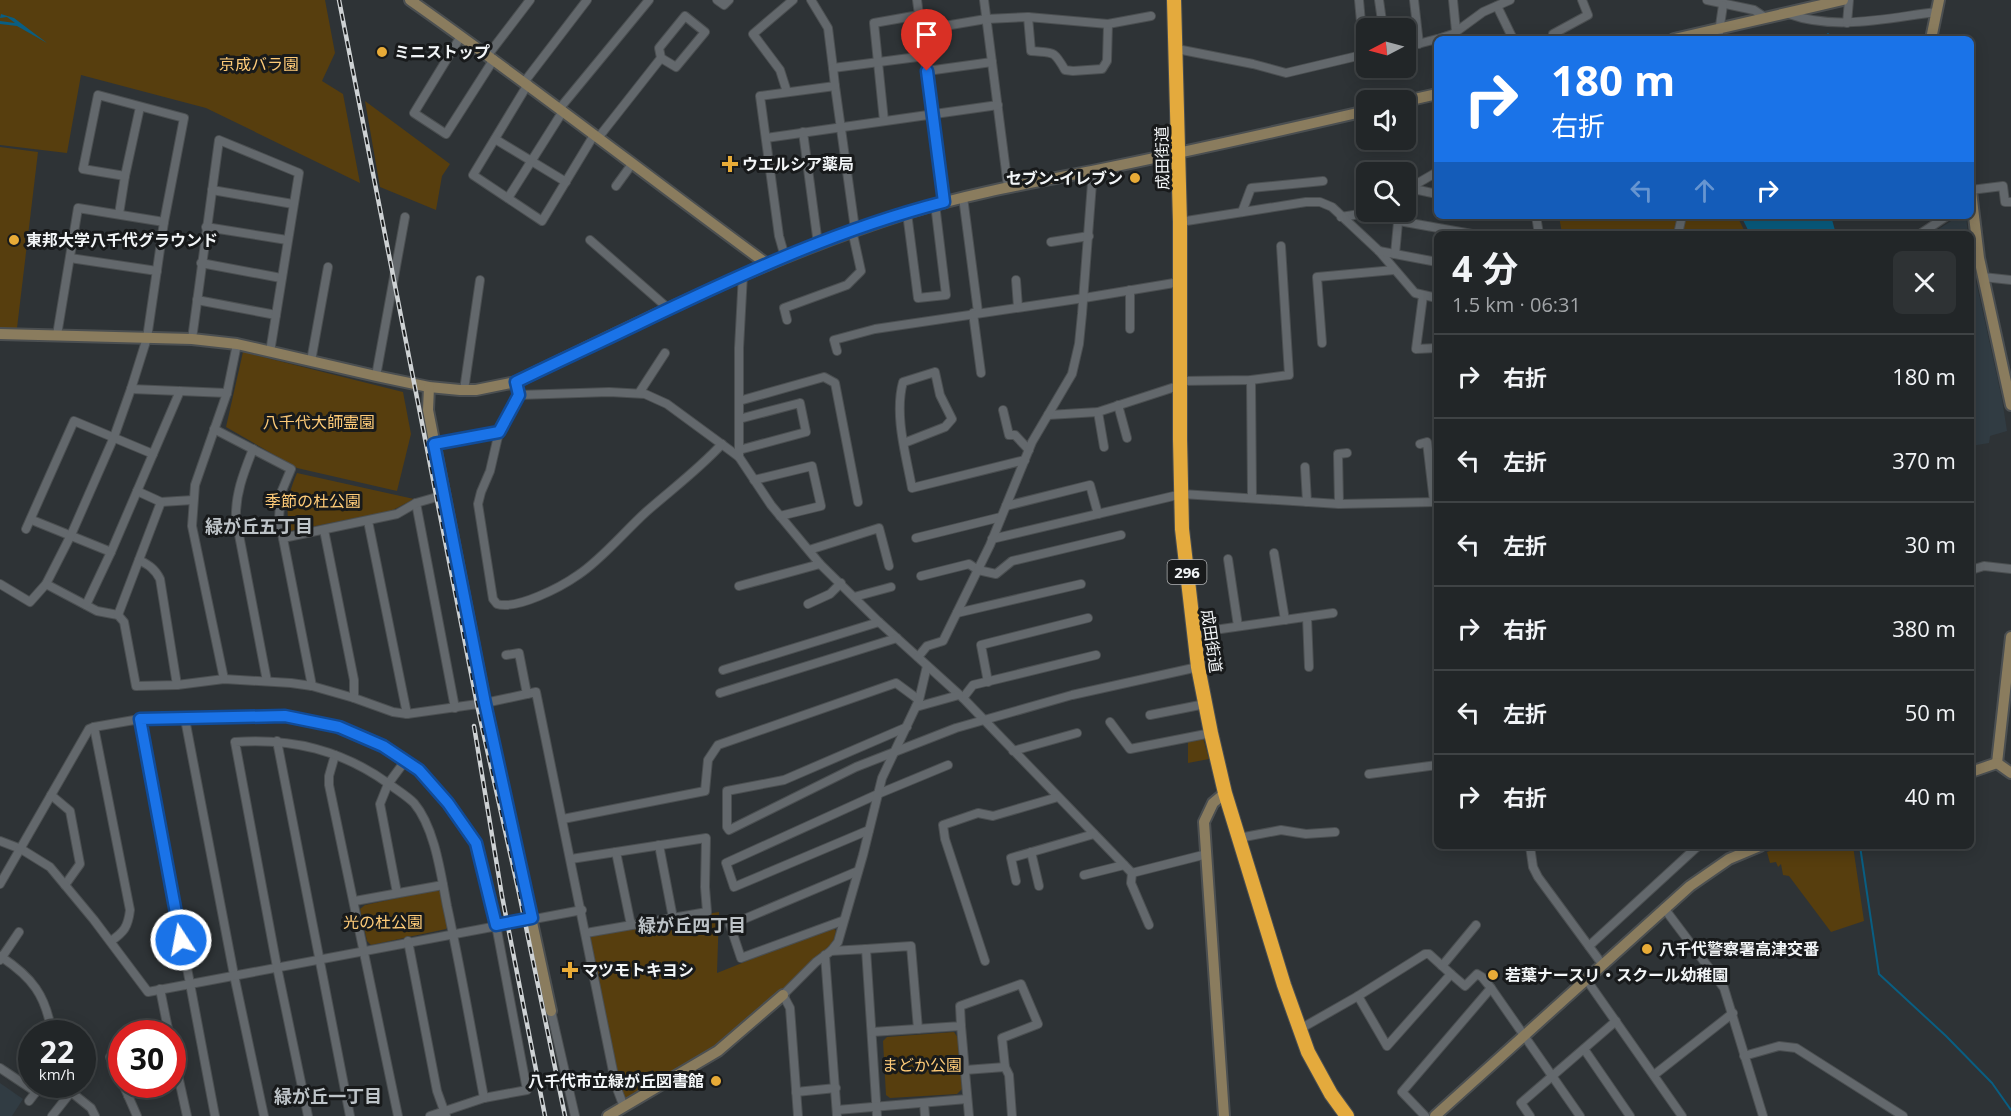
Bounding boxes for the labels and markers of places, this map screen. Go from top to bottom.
pin [901,9,952,71]
place label: ミニストップ [394,41,490,63]
marker: ミニストップ [375,45,389,59]
place label: ウエルシア薬局 [742,153,854,175]
marker: ウエルシア薬局 [723,157,737,171]
place label: セブン-イレブン [1006,167,1123,189]
marker: セブン-イレブン [1128,171,1142,185]
place label: 東邦大学八千代グラウンド [26,229,218,251]
marker: 東邦大学八千代グラウンド [7,233,21,247]
place label: 八千代警察署高津交番 [1659,938,1819,960]
marker: 八千代警察署高津交番 [1640,942,1654,956]
place label: マツモトキヨシ [582,959,694,981]
marker: マツモトキヨシ [563,963,577,977]
place label: 若葉ナースリ・スクール幼稚園 [1505,964,1728,986]
marker: 若葉ナースリ・スクール幼稚園 [1486,968,1500,982]
place label: 八千代市立緑が丘図書館 [528,1070,704,1092]
marker: 八千代市立緑が丘図書館 [709,1074,723,1088]

